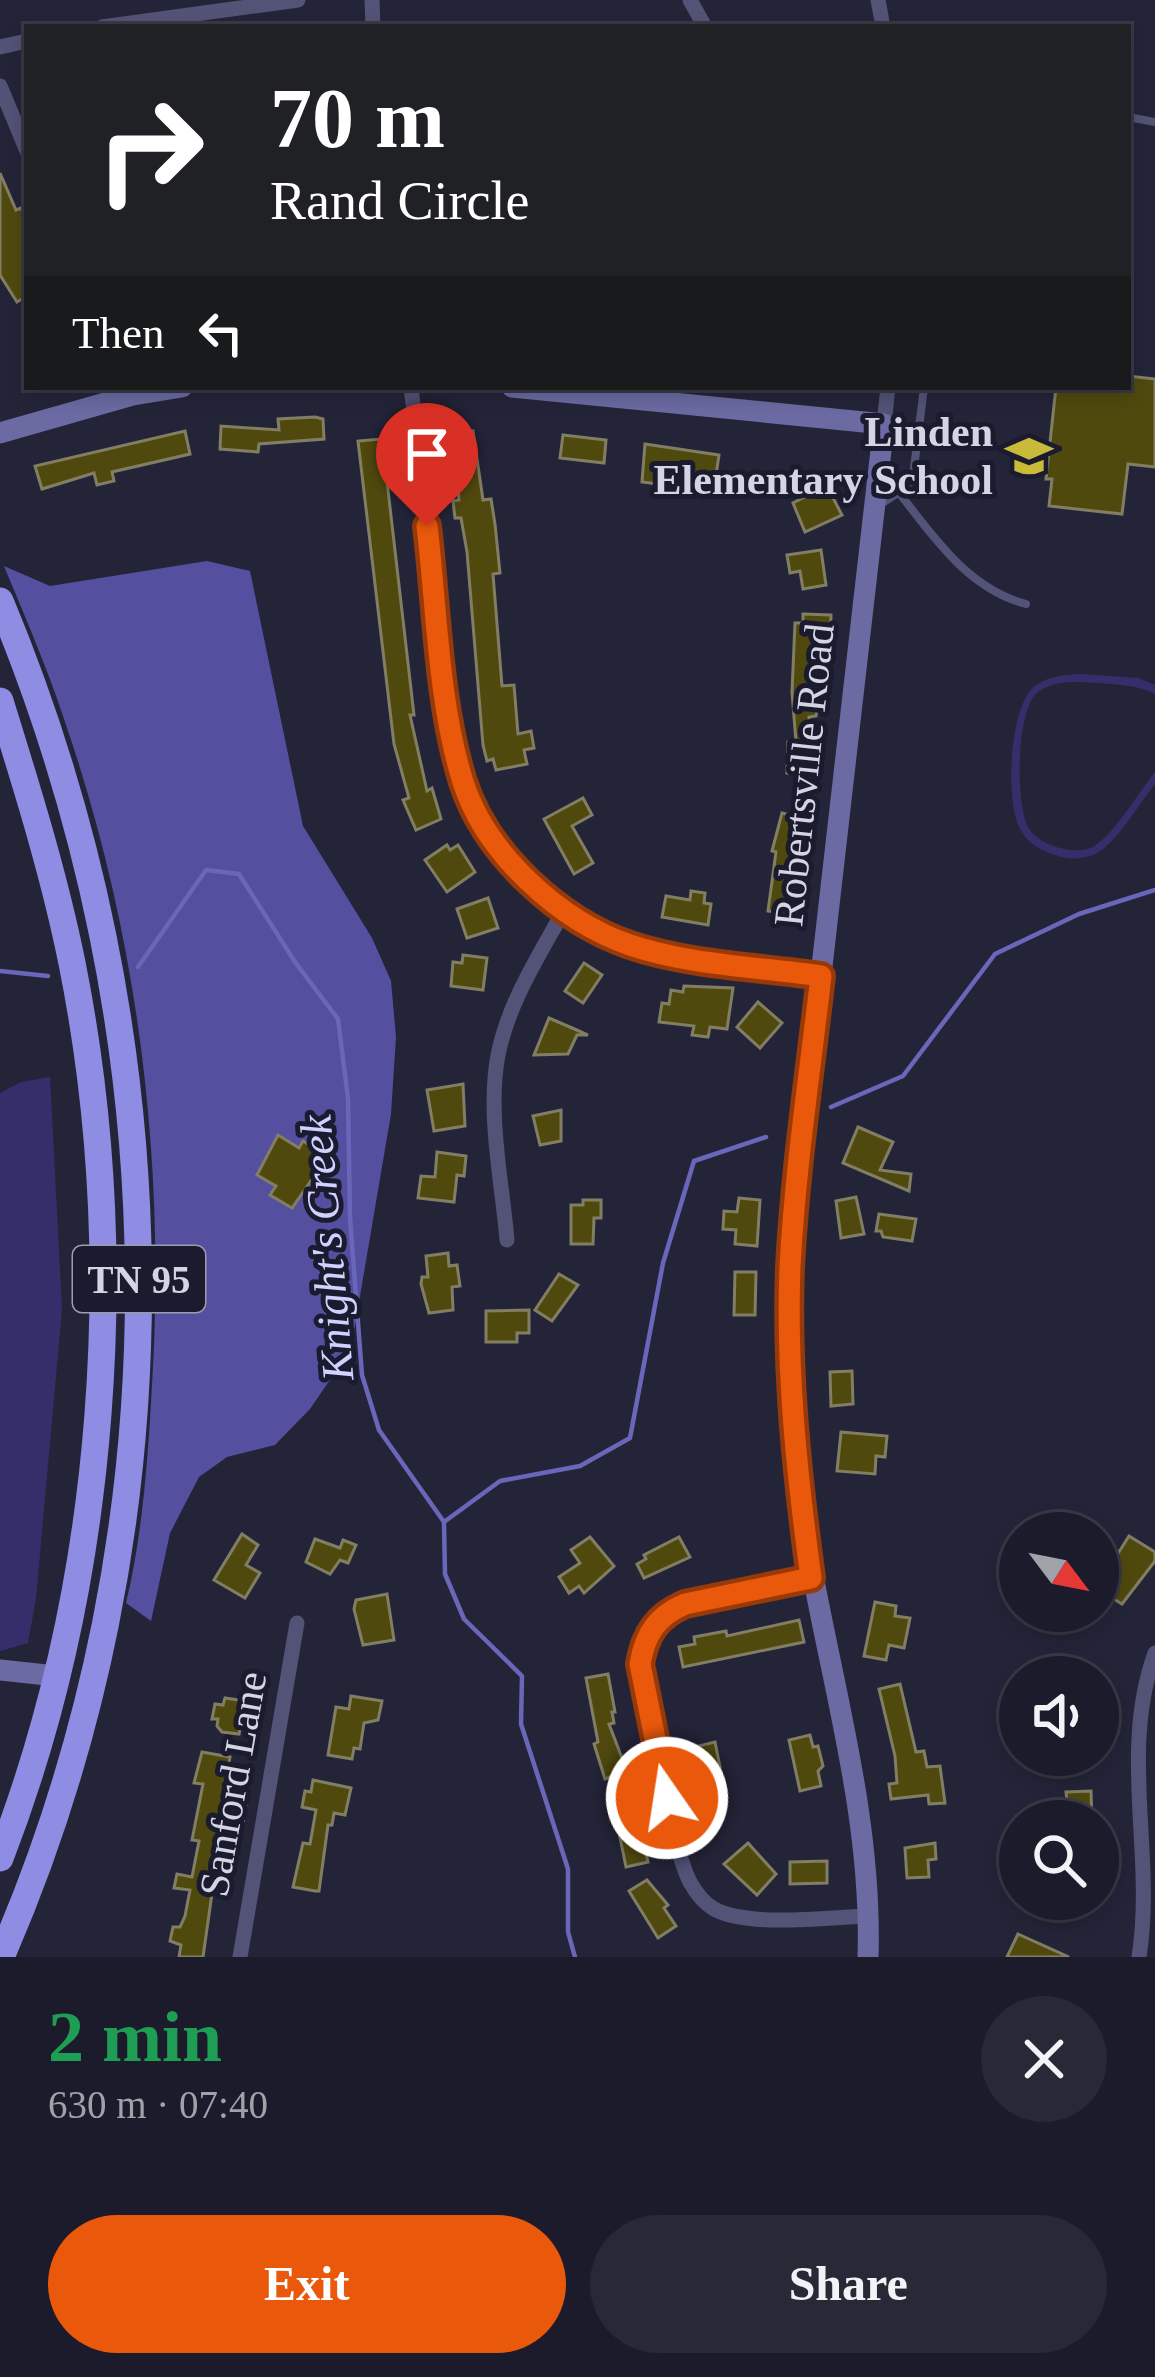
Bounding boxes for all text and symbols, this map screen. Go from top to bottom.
icon: right [72,72,228,228]
text: 70 m [270,72,445,165]
text: Rand Circle [270,171,529,231]
icon: left [188,300,254,366]
text: Then [72,308,164,358]
pin [376,403,478,526]
place label: Linden Elementary School [654,409,993,503]
icon: arrive [394,421,460,487]
school or university icon: Linden Elementary School [1004,431,1054,481]
street label: Robertsville Road [765,621,843,929]
water label: Knight's Creek [290,1112,364,1384]
road number: TN 95 [73,1246,205,1312]
north arrow [999,1512,1119,1632]
map controls [999,1512,1119,1920]
button: sound [999,1656,1119,1776]
street label: Sanford Lane [191,1668,275,1900]
position arrow [604,1735,730,1861]
button: search [999,1800,1119,1920]
button: close [981,1996,1107,2122]
text: 2 min [48,1997,222,2077]
text: 630 m · 07:40 [48,2083,268,2126]
button: Exit [48,2215,566,2353]
button: Share [590,2215,1107,2353]

